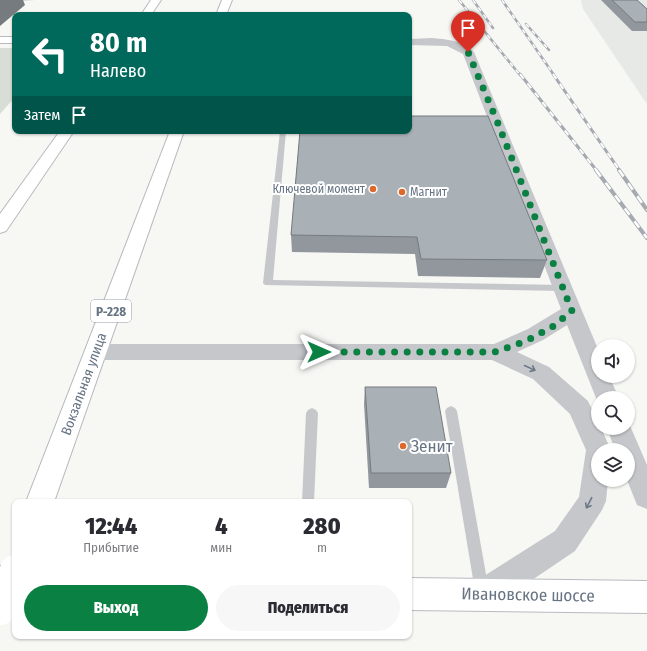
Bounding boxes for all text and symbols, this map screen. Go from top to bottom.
pin [451,11,485,52]
icon: arrive [457,17,479,39]
text: 80 m [90,26,147,59]
icon: left [24,28,76,80]
text: Налево [90,60,146,82]
icon: arrive [68,104,90,126]
text: Затем [24,106,60,124]
place label: Ключевой момент [272,182,365,196]
marker: Ключевой момент [368,184,378,194]
place label: Магнит [410,185,447,199]
marker: Магнит [397,187,407,197]
road number: Р-228 [91,300,131,322]
street label: Вокзальная улица [58,330,110,438]
position arrow [298,331,340,373]
map controls [591,339,635,487]
button: sound [591,339,635,383]
one-way arrow [524,365,536,372]
button: search [591,391,635,435]
place label: Зенит [411,436,453,457]
marker: Зенит [398,441,408,451]
button: layers [591,443,635,487]
one-way arrow [585,497,592,509]
text: 12:44 [85,512,137,540]
text: 4 [215,512,227,540]
text: 280 [303,512,341,540]
text: Прибытие [83,540,139,555]
text: мин [210,540,232,555]
text: m [317,540,327,555]
street label: Ивановское шоссе [461,583,595,607]
button: Выход [24,585,208,631]
button: Поделиться [216,585,400,631]

